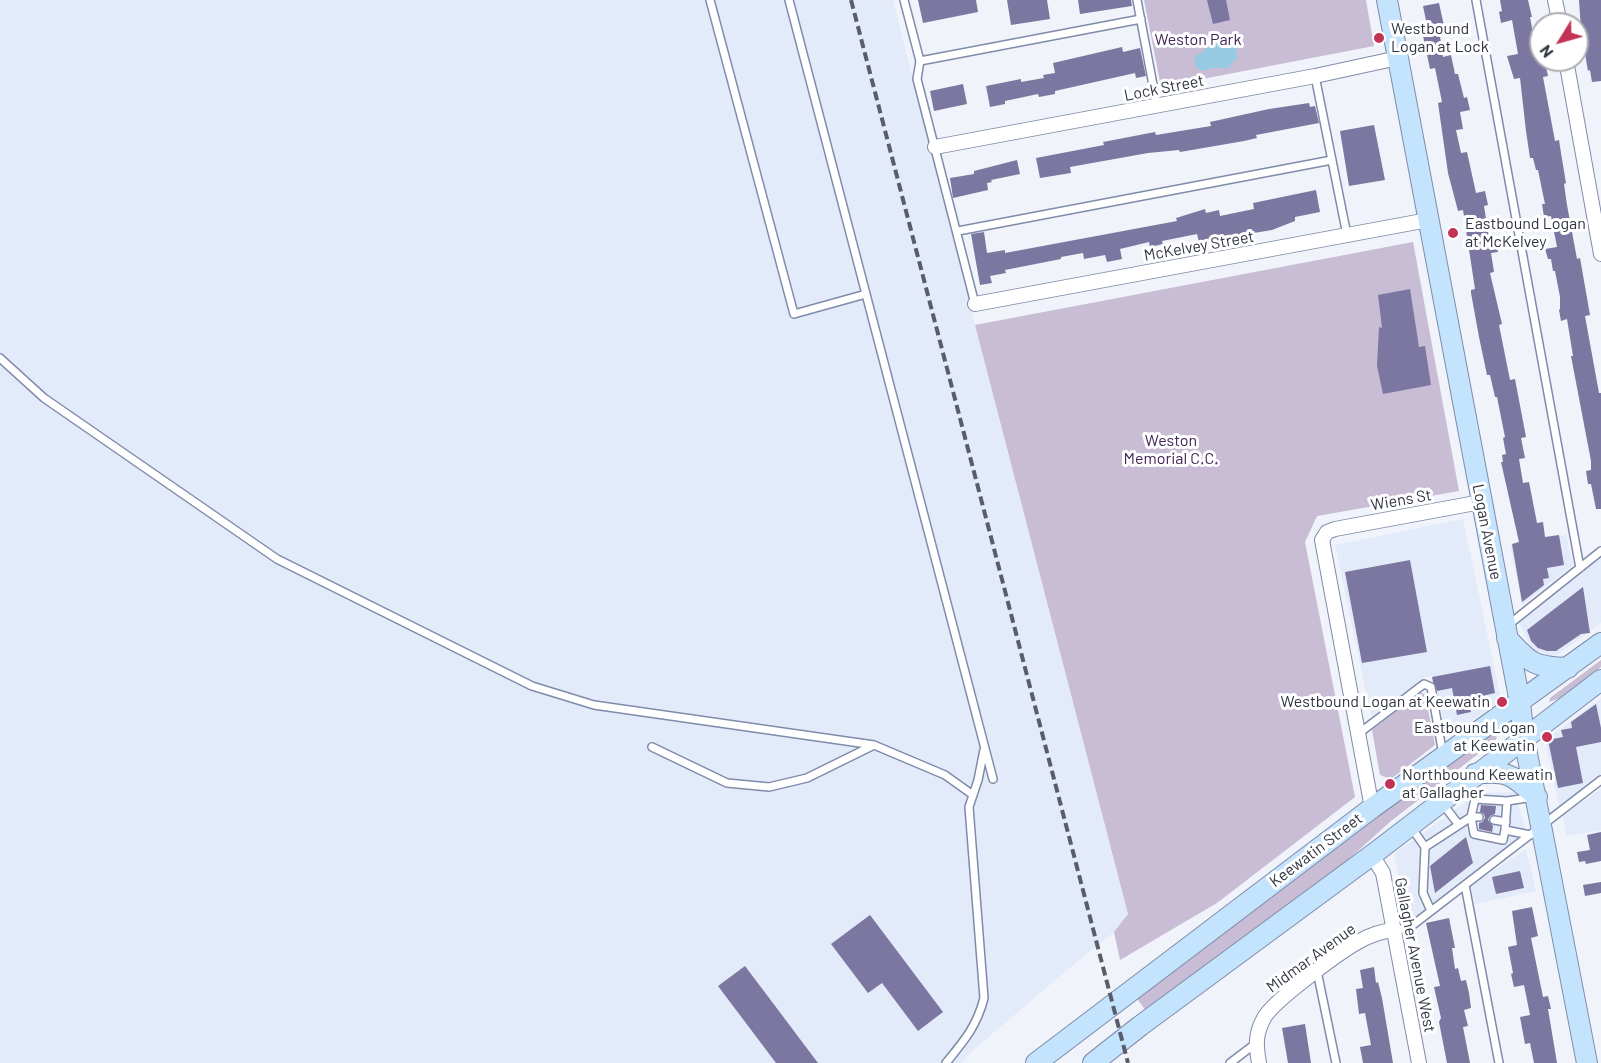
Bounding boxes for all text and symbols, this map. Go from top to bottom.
north arrow [1529,12,1589,72]
place label: Westbound Logan at Lock [1391,19,1489,57]
park label: Weston Park [1155,30,1241,50]
marker: Westbound Logan at Lock [1372,31,1386,45]
text: N [1535,42,1557,62]
street label: Lock Street [1122,71,1206,105]
place label: Eastbound Logan at McKelvey [1465,214,1586,252]
marker: Eastbound Logan at McKelvey [1446,226,1460,240]
street label: McKelvey Street [1142,227,1256,265]
park label: Weston Memorial C.C. [1124,431,1218,469]
street label: Logan Avenue [1468,482,1506,582]
street label: Wiens St [1369,485,1433,515]
place label: Westbound Logan at Keewatin [1281,692,1490,712]
marker: Westbound Logan at Keewatin [1495,695,1509,709]
place label: Eastbound Logan at Keewatin [1414,718,1535,756]
marker: Eastbound Logan at Keewatin [1540,730,1554,744]
place label: Northbound Keewatin at Gallagher [1402,765,1553,803]
marker: Northbound Keewatin at Gallagher [1383,777,1397,791]
street label: Keewatin Street [1266,809,1366,891]
street label: Gallagher Avenue West [1391,876,1439,1034]
street label: Midmar Avenue [1263,919,1359,997]

